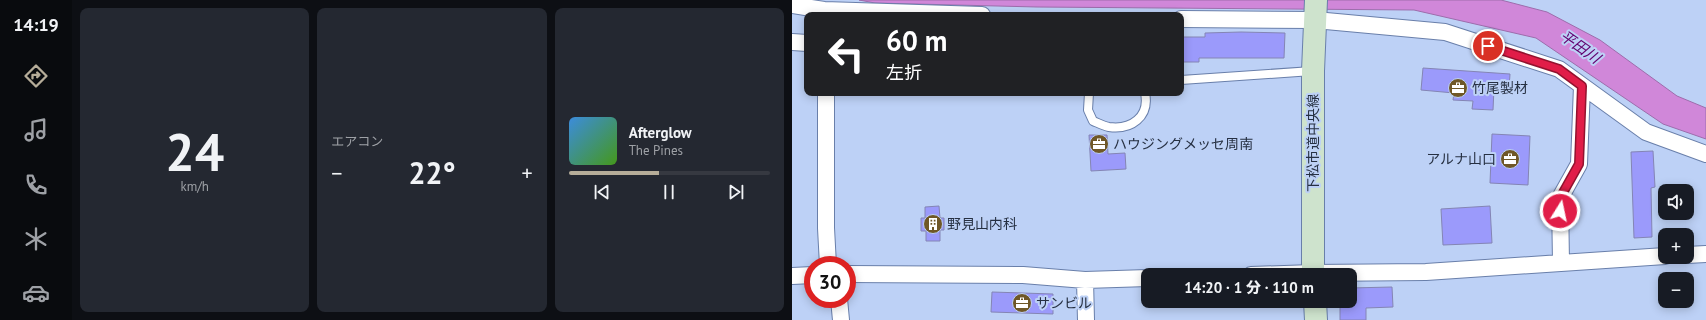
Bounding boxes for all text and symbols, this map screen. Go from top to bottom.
text: 14:19 [13,13,59,36]
text: 60 m [886,22,947,59]
water label: 平田川 [1556,26,1606,68]
icon: left [820,28,872,80]
pin [1471,29,1505,63]
icon: arrive [1477,35,1499,57]
text: 左折 [886,61,922,84]
icon: directions [22,62,50,90]
office icon: 竹尾製材 [1447,77,1469,99]
place label: 竹尾製材 [1472,79,1528,97]
street label: 下松市道中央線 [1304,94,1322,192]
icon: music [22,116,50,144]
text: 24 [165,118,224,185]
text: Afterglow [629,123,692,142]
text: エアコン [331,133,383,150]
office icon: ハウジングメッセ周南 [1088,133,1110,155]
place label: ハウジングメッセ周南 [1113,135,1253,153]
text: The Pines [629,142,683,159]
office icon: アルナ山口 [1499,148,1521,170]
place label: アルナ山口 [1426,150,1496,168]
text: 22° [408,153,456,192]
text: − [331,159,342,187]
text: + [522,159,533,187]
icon: phone [22,171,50,199]
text: km/h [180,178,209,195]
icon: previous [591,181,613,203]
icon: pause [658,181,680,203]
icon: next [725,181,747,203]
map controls [1658,184,1694,308]
button: sound [1658,184,1694,220]
position arrow [1539,190,1581,232]
building icon: 野見山内科 [922,213,944,235]
place label: 野見山内科 [947,215,1017,233]
icon: climate [22,225,50,253]
button: + [1658,228,1694,264]
speed limit sign: 30 [804,256,856,308]
button: − [1658,272,1694,308]
text: 14:20 · 1 分 · 110 m [1184,278,1314,297]
icon: car [22,279,50,307]
office icon: サンビル [1011,292,1033,314]
place label: サンビル [1036,294,1092,312]

